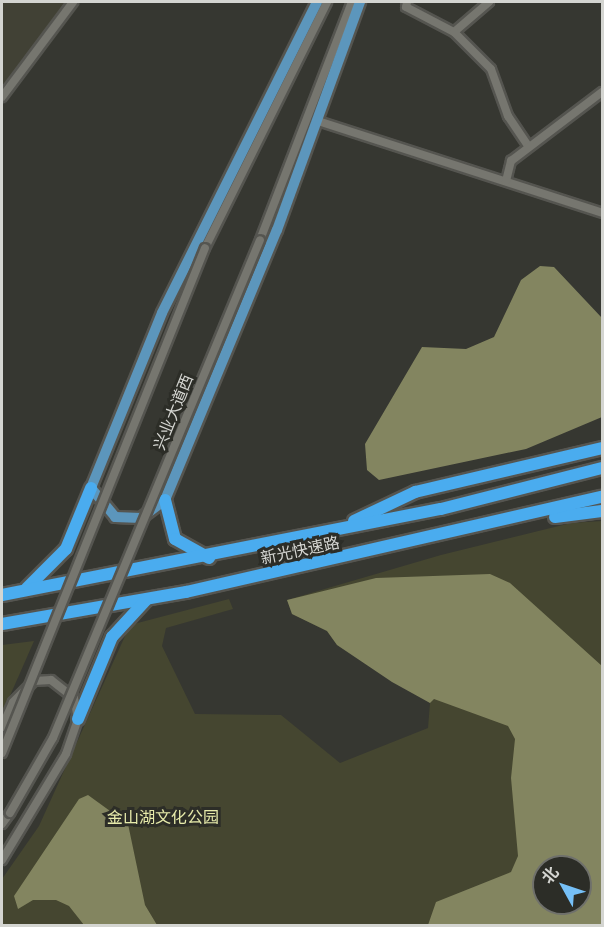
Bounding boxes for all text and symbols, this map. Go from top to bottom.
street label: 兴业大道西 [149,371,197,453]
street label: 新光快速路 [259,532,341,568]
park label: 金山湖文化公园 [107,807,219,827]
north arrow [532,855,592,915]
text: 北 [536,862,563,888]

